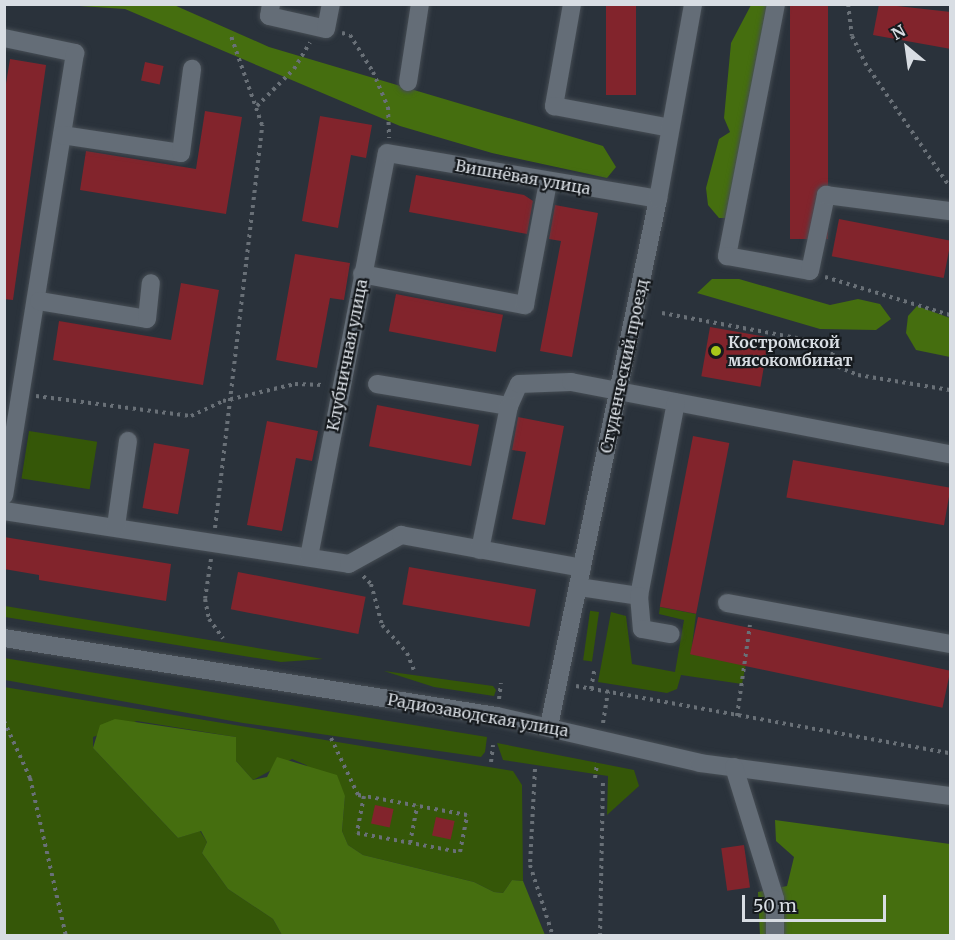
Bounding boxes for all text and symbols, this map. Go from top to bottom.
north arrow [877,18,937,78]
text: N [888,20,909,44]
street label: Вишнёвая улица [454,156,592,198]
street label: Клубничная улица [323,277,371,433]
street label: Студенческий проезд [596,277,652,455]
place label: Костромской мясокомбинат [728,332,853,370]
marker: Костромской мясокомбинат [709,344,723,358]
street label: Радиозаводская улица [386,690,570,740]
scale bar [745,883,889,921]
text: 50 m [753,894,797,917]

